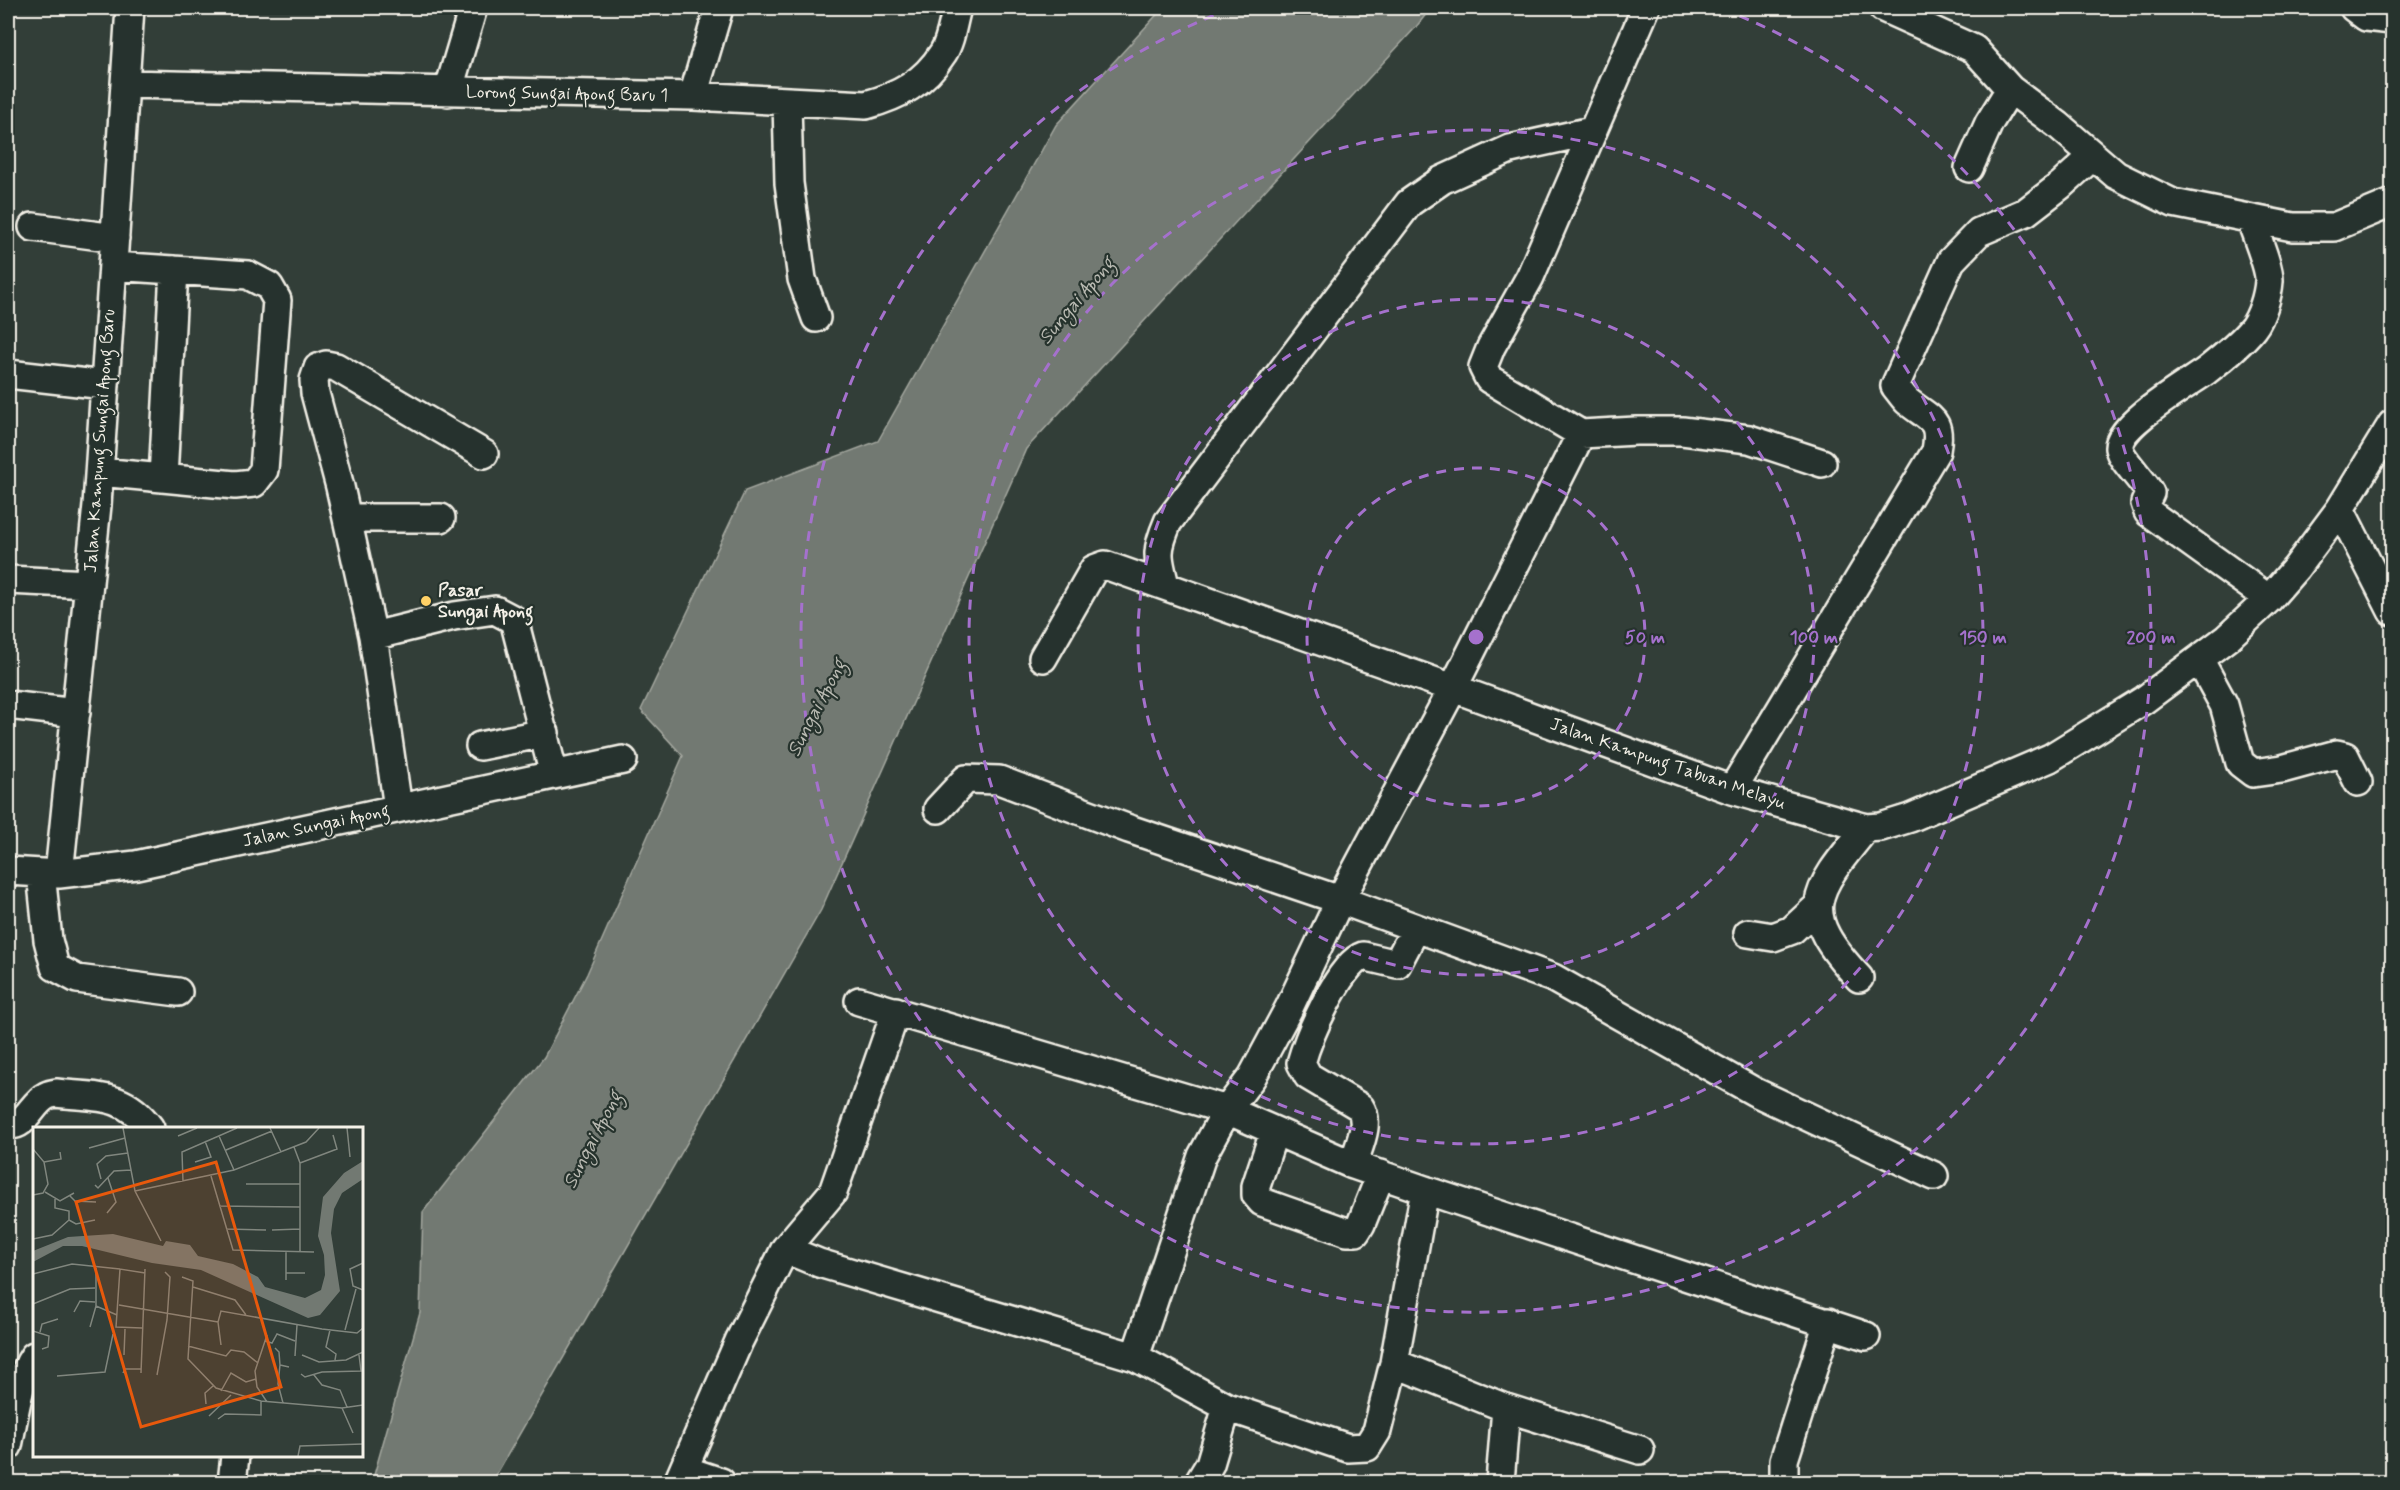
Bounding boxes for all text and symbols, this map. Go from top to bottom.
street label: Lorong Sungai Apong Baru 1 [466,80,668,110]
water label: Sungai Apong [1033,250,1125,352]
street label: Jalan Kampung Sungai Apong Baru [79,308,123,574]
place label: Pasar Sungai Apong [438,579,534,626]
marker: Pasar Sungai Apong [419,594,433,608]
text: 50 m [1625,626,1665,650]
text: 100 m [1790,626,1838,650]
text: 150 m [1959,626,2007,650]
text: 200 m [2126,626,2176,650]
centre of rings [1466,627,1486,647]
water label: Sungai Apong [781,652,856,762]
street label: Jalan Kampung Tabuan Melayu [1546,712,1789,818]
street label: Jalan Sungai Apong [240,799,392,855]
water label: Sungai Apong [557,1084,632,1194]
inset map [33,1127,363,1457]

